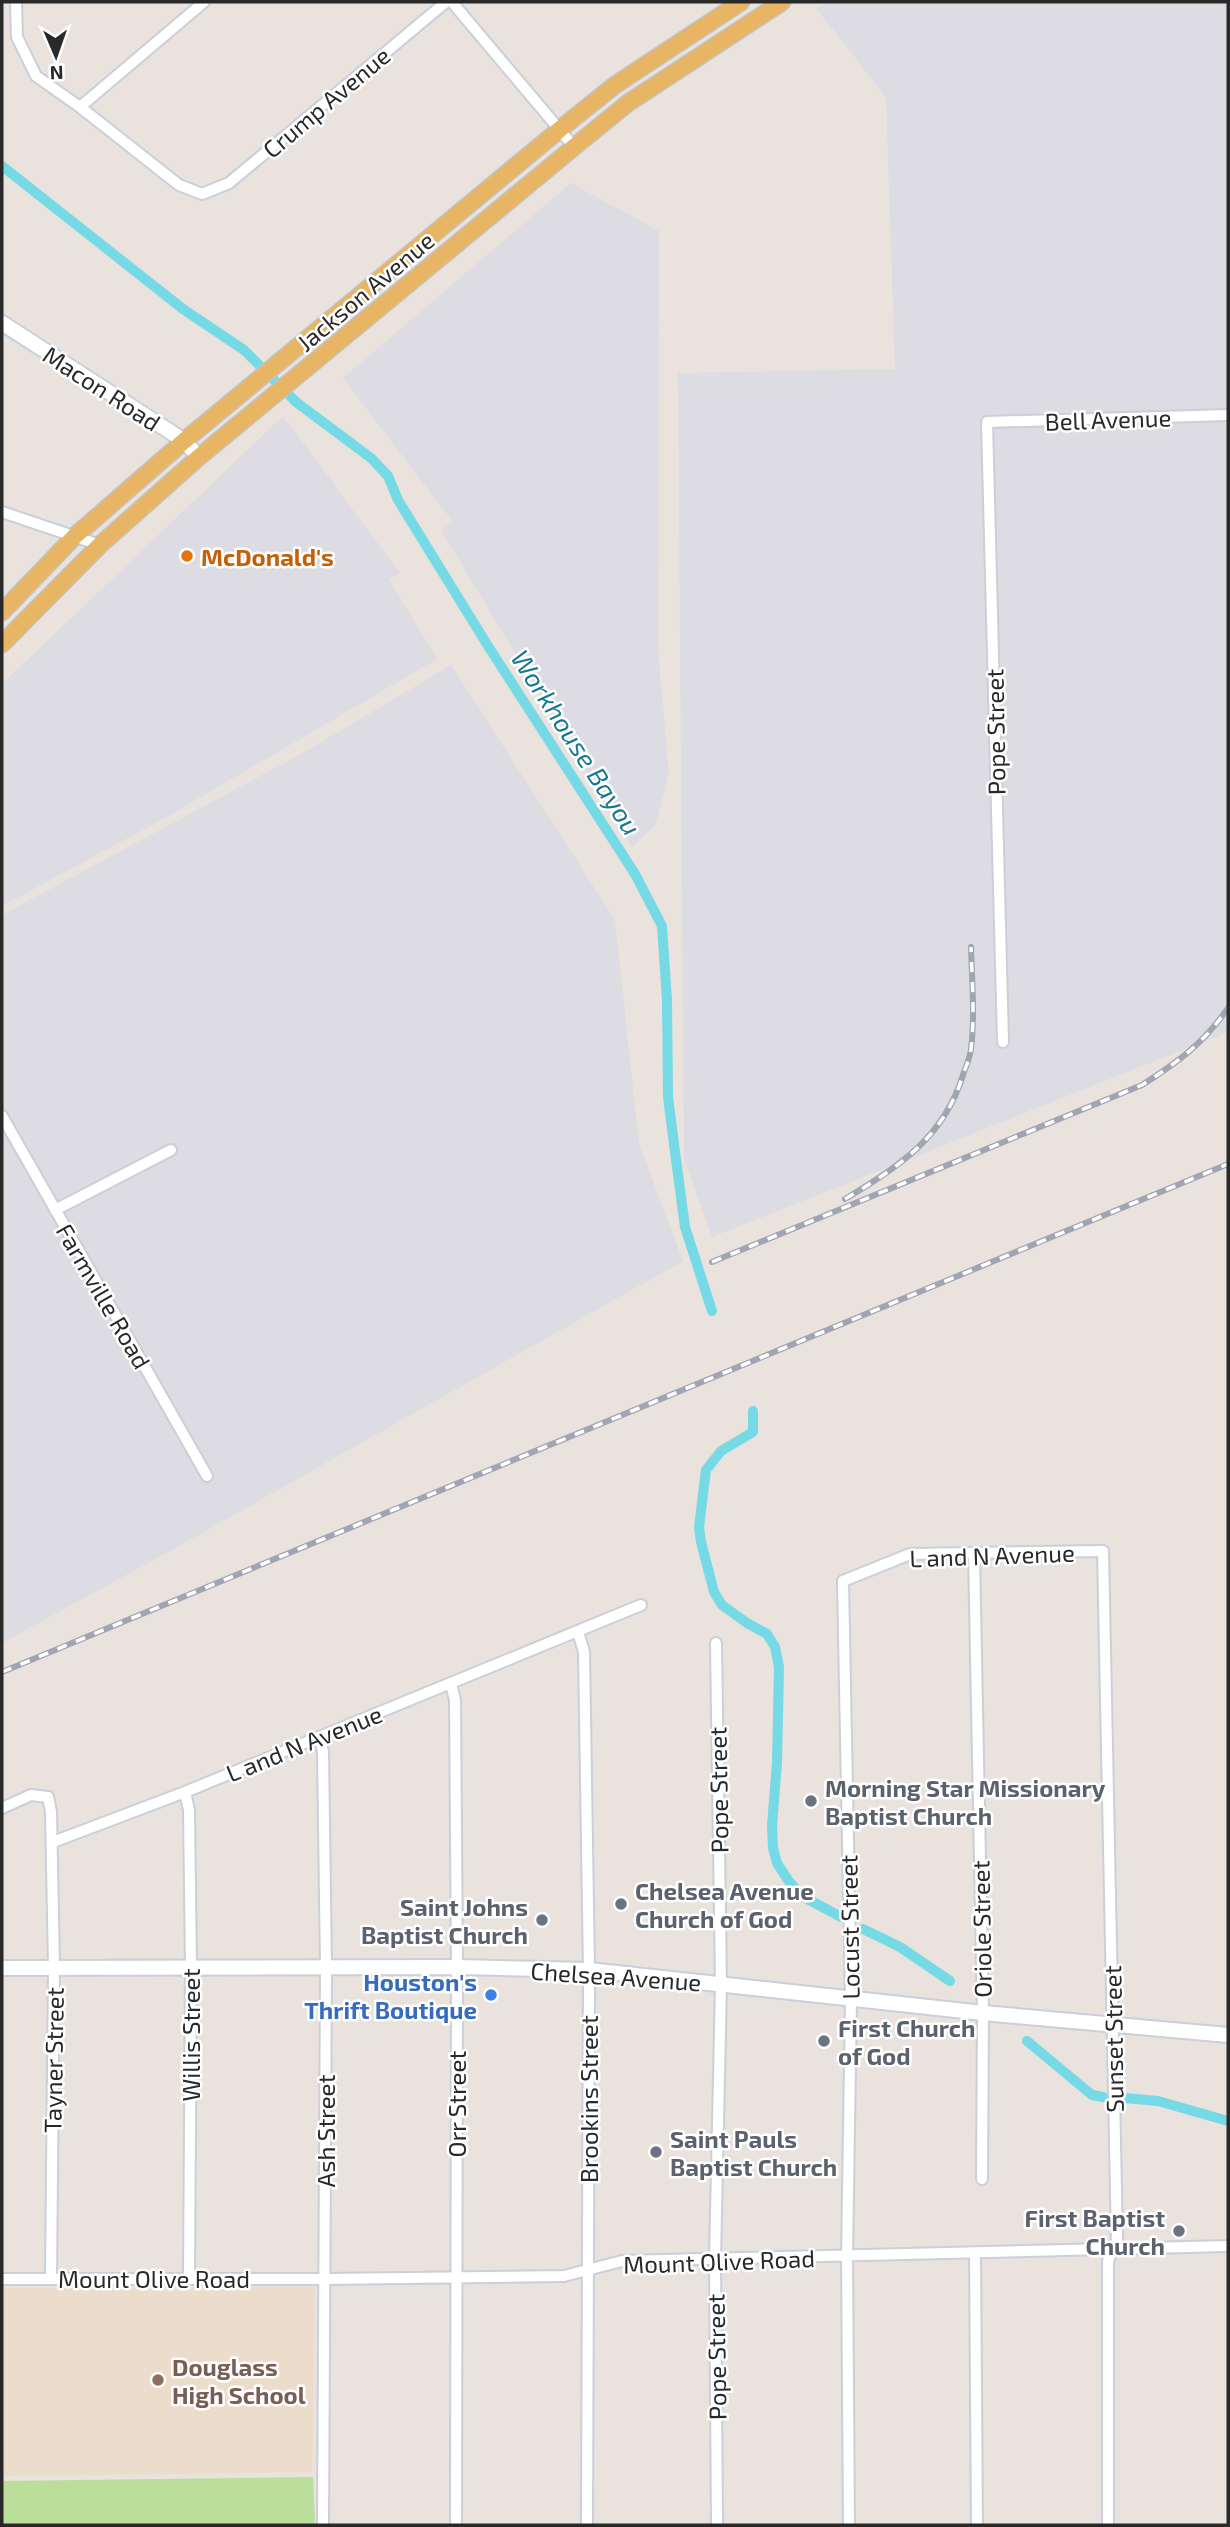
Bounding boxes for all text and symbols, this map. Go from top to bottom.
north arrow [21,21,91,91]
street label: Crump Avenue [256,40,396,164]
text: N [49,62,64,85]
street label: Jackson Avenue [290,225,440,357]
street label: Macon Road [38,339,166,437]
street label: Bell Avenue [1044,402,1172,436]
place label: McDonald's [201,542,334,571]
marker: McDonald's [179,548,195,564]
water label: Workhouse Bayou [505,644,648,841]
street label: Pope Street [979,668,1011,796]
street label: Farmville Road [51,1218,157,1374]
street label: L and N Avenue [909,1538,1075,1572]
street label: L and N Avenue [222,1699,386,1787]
street label: Pope Street [702,1726,734,1854]
place label: Morning Star Missionary Baptist Church [825,1773,1106,1830]
marker: Morning Star Missionary Baptist Church [803,1793,819,1809]
street label: Locust Street [833,1854,865,2000]
street label: Oriole Street [965,1860,997,1998]
place label: Chelsea Avenue Church of God [635,1876,814,1933]
place label: Saint Johns Baptist Church [361,1892,528,1949]
marker: Chelsea Avenue Church of God [613,1896,629,1912]
marker: Saint Johns Baptist Church [534,1912,550,1928]
street label: Chelsea Avenue [530,1956,702,1996]
street label: Sunset Street [1097,1965,1129,2113]
place label: Houston's Thrift Boutique [304,1967,477,2024]
street label: Willis Street [176,1968,205,2102]
street label: Tayner Street [37,1987,69,2133]
marker: Houston's Thrift Boutique [483,1987,499,2003]
place label: First Church of God [838,2013,975,2070]
street label: Brookins Street [574,2015,603,2183]
marker: First Church of God [816,2033,832,2049]
street label: Orr Street [442,2051,471,2157]
street label: Ash Street [311,2074,340,2188]
place label: Saint Pauls Baptist Church [670,2124,837,2181]
marker: Saint Pauls Baptist Church [648,2144,664,2160]
place label: First Baptist Church [1025,2203,1165,2260]
marker: First Baptist Church [1171,2223,1187,2239]
street label: Mount Olive Road [623,2243,815,2279]
street label: Mount Olive Road [58,2264,250,2293]
street label: Pope Street [700,2293,732,2421]
place label: Douglass High School [172,2352,306,2409]
marker: Douglass High School [150,2372,166,2388]

